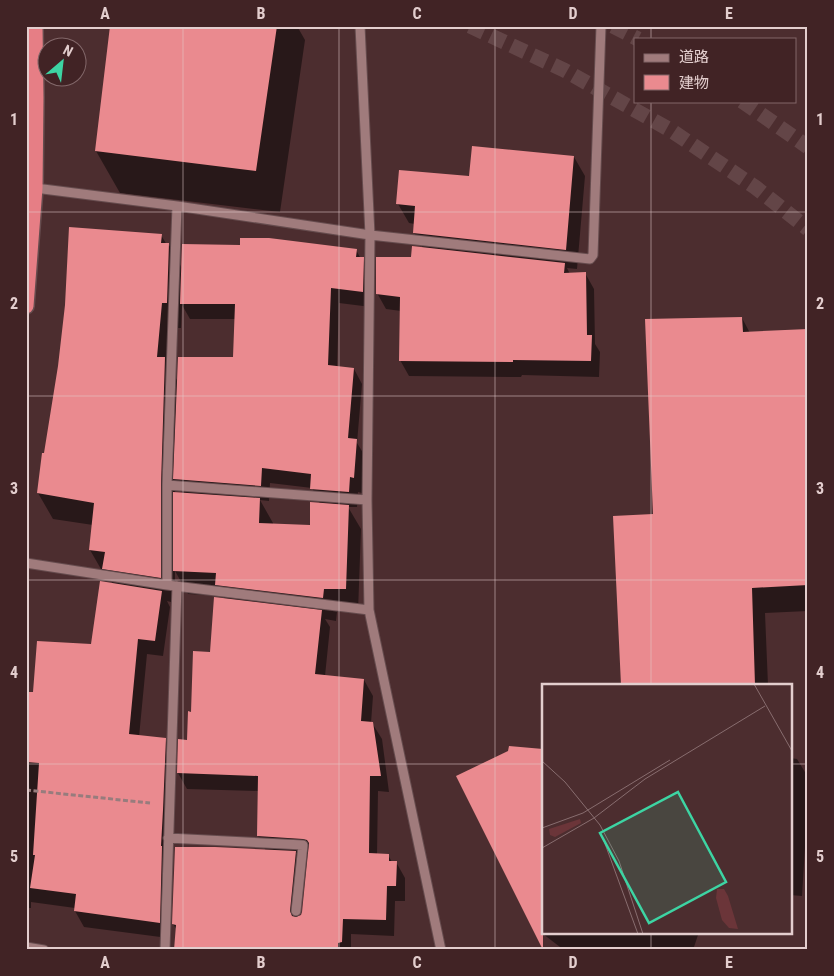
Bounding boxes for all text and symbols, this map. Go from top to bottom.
text: A [100,4,110,23]
text: B [257,4,266,23]
text: C [412,4,422,23]
text: D [568,4,578,23]
text: E [725,4,733,23]
north arrow [38,38,88,88]
legend [634,38,796,102]
text: N [61,41,76,60]
text: 道路 [679,48,709,66]
text: 建物 [679,74,709,92]
text: 1 [10,110,18,129]
text: 1 [816,110,824,129]
text: 2 [10,294,18,313]
text: 2 [816,294,824,313]
text: 3 [10,479,18,498]
text: 3 [816,479,824,498]
text: 4 [10,663,18,682]
text: 4 [816,663,824,682]
inset map [542,684,792,934]
text: 5 [10,847,18,866]
text: 5 [816,847,824,866]
text: A [100,953,110,972]
text: B [257,953,266,972]
text: C [412,953,422,972]
text: D [568,953,578,972]
text: E [725,953,733,972]

